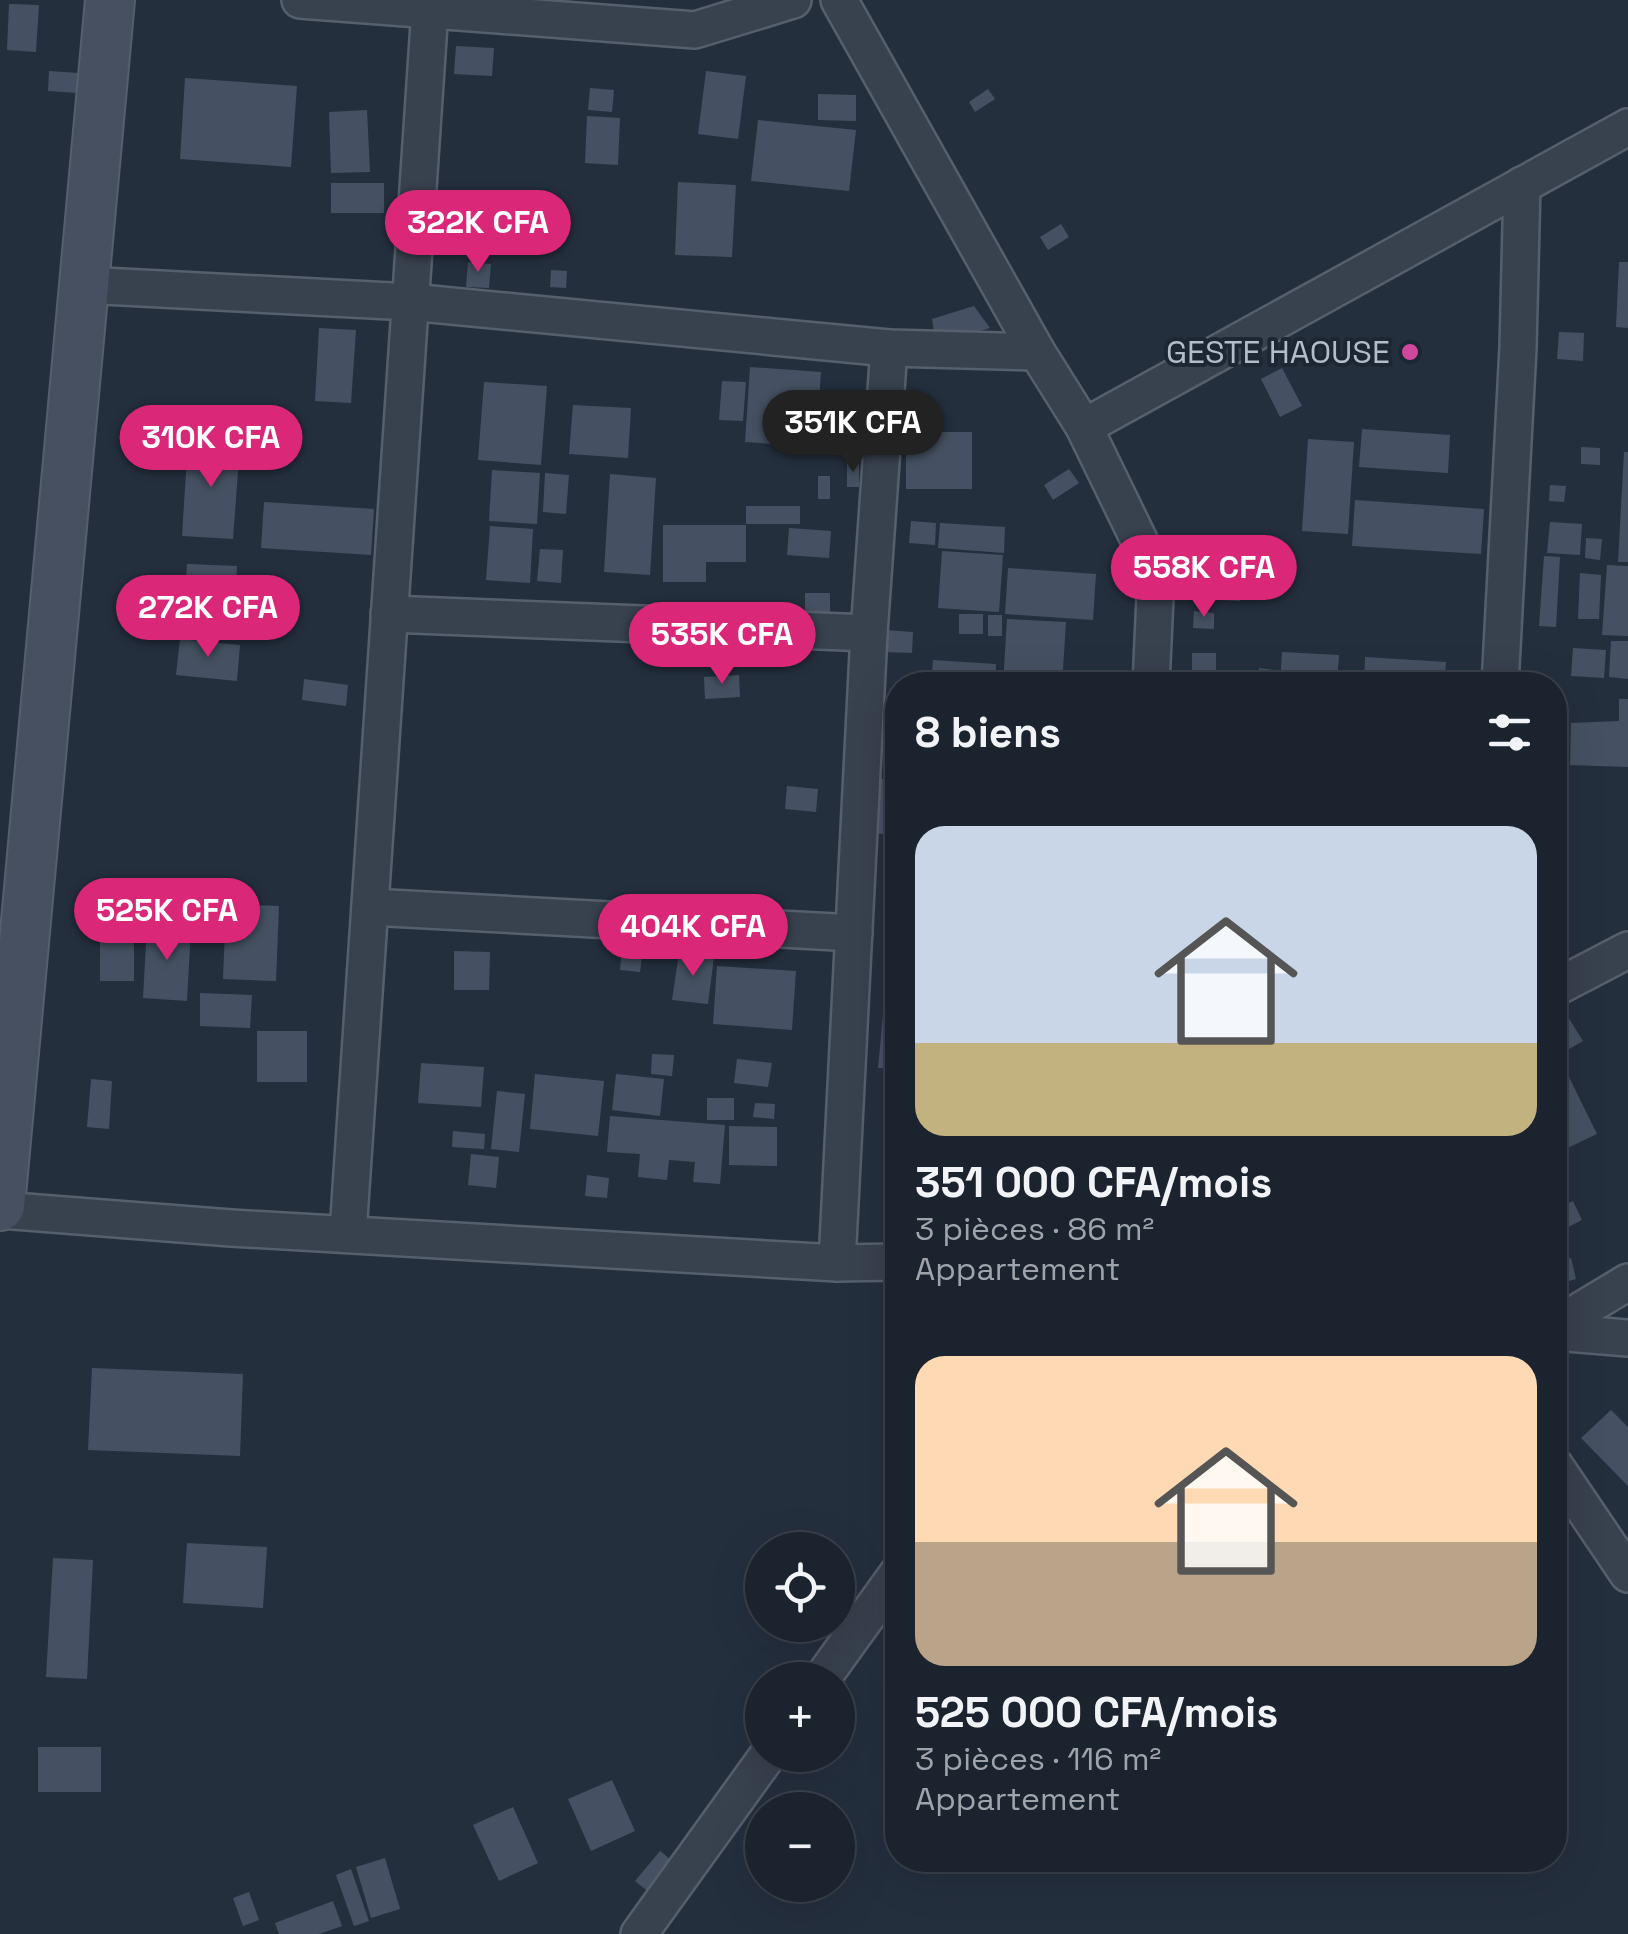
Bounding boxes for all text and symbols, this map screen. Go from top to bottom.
pin: 322K CFA [375,190,581,275]
text: 322K CFA [407,202,549,242]
place label: GESTE HAOUSE [1166,332,1390,372]
marker: GESTE HAOUSE [1399,341,1421,363]
pin: 351K CFA [750,390,956,475]
text: 351K CFA [784,402,922,442]
pin: 310K CFA [108,405,314,490]
text: 310K CFA [142,417,280,457]
pin: 558K CFA [1101,535,1307,620]
text: 558K CFA [1133,547,1275,587]
pin: 272K CFA [105,575,311,660]
text: 272K CFA [138,587,278,627]
pin: 535K CFA [619,602,825,687]
text: 535K CFA [651,614,793,654]
icon: filters [1482,705,1537,760]
text: 8 biens [915,706,1061,759]
pin: 525K CFA [64,878,270,963]
text: 525K CFA [96,890,238,930]
icon: home [1136,891,1316,1071]
pin: 404K CFA [590,894,796,979]
text: 404K CFA [620,906,766,946]
text: 351 000 CFA/mois [915,1156,1272,1209]
text: 3 pièces · 86 m² [915,1209,1154,1249]
text: Appartement [915,1249,1120,1289]
icon: home [1136,1421,1316,1601]
map controls [745,1532,855,1902]
button: locate [745,1532,855,1642]
button: + [745,1662,855,1772]
text: 525 000 CFA/mois [915,1686,1278,1739]
text: 3 pièces · 116 m² [915,1739,1161,1779]
text: Appartement [915,1779,1120,1819]
button: − [745,1792,855,1902]

